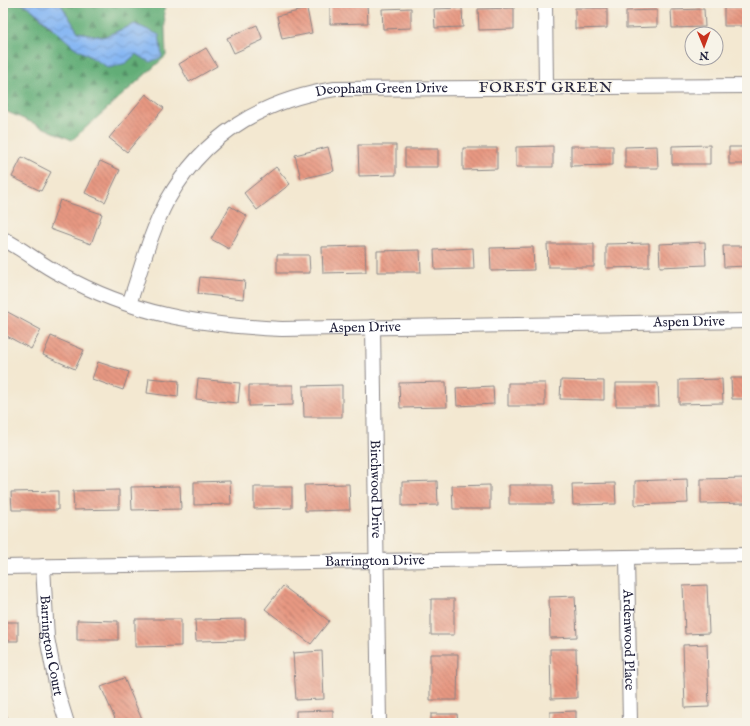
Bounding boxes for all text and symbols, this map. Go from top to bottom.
north arrow [684,26,724,66]
text: N [699,48,710,62]
district label: FOREST GREEN [479,78,613,97]
street label: Deopham Green Drive [314,79,448,101]
street label: Aspen Drive [652,312,726,332]
street label: Aspen Drive [328,318,402,337]
street label: Birchwood Drive [366,439,385,539]
street label: Barrington Drive [325,551,426,571]
street label: Ardenwood Place [619,588,638,691]
street label: Barrington Court [36,594,67,698]

